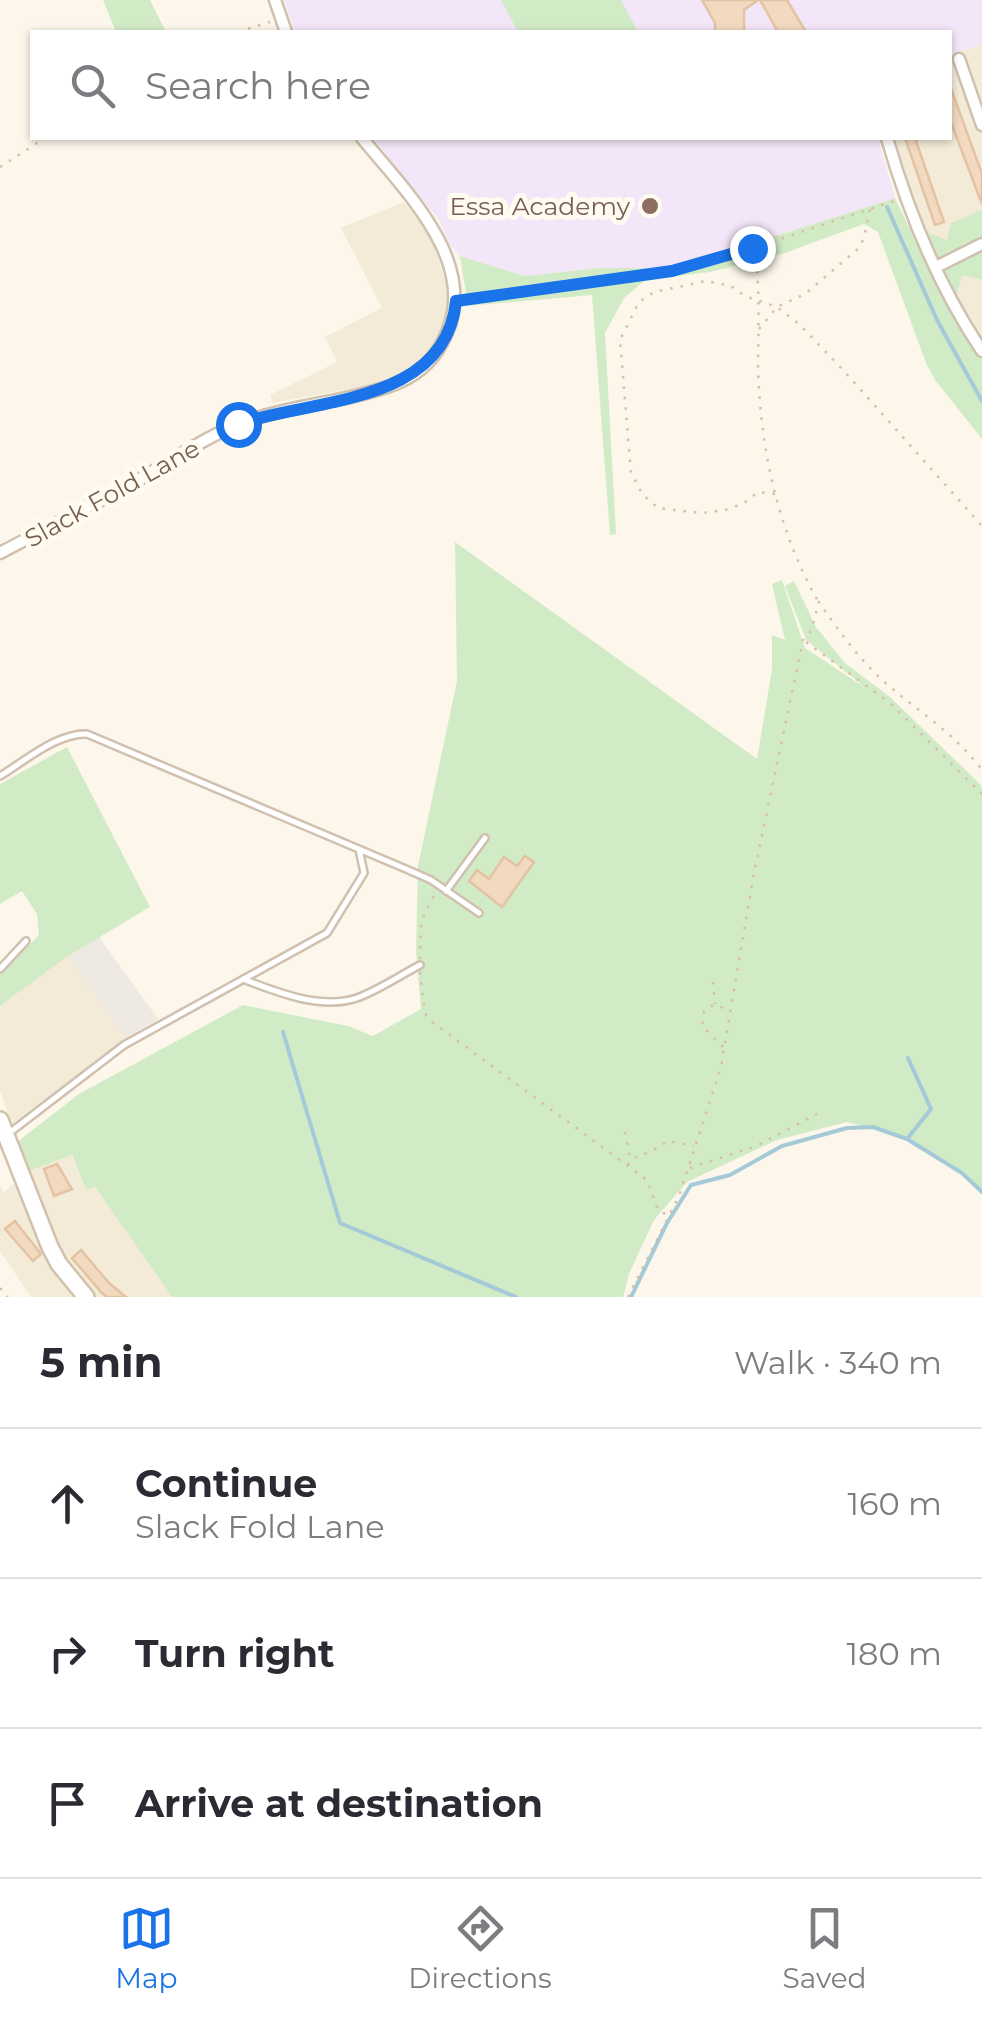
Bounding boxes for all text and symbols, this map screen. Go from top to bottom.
search box [30,30,952,140]
icon: search [65,58,120,113]
text: Search here [145,62,371,109]
place label: Essa Academy [450,191,630,221]
marker: Essa Academy [639,195,661,217]
route end [730,226,776,272]
route start [216,402,262,448]
street label: Slack Fold Lane [19,433,205,553]
text: 5 min [40,1336,163,1388]
text: Walk · 340 m [734,1343,942,1382]
text: Continue [135,1460,317,1507]
icon: ahead [40,1476,95,1531]
text: 160 m [847,1484,942,1523]
text: Slack Fold Lane [135,1507,385,1546]
icon: right [40,1626,95,1681]
text: Turn right [135,1630,334,1677]
text: 180 m [847,1634,942,1673]
icon: arrive [40,1776,95,1831]
text: Arrive at destination [135,1780,543,1827]
tab: Map [115,1901,178,1995]
tab: Directions [408,1901,552,1995]
tab: Saved [782,1901,867,1995]

